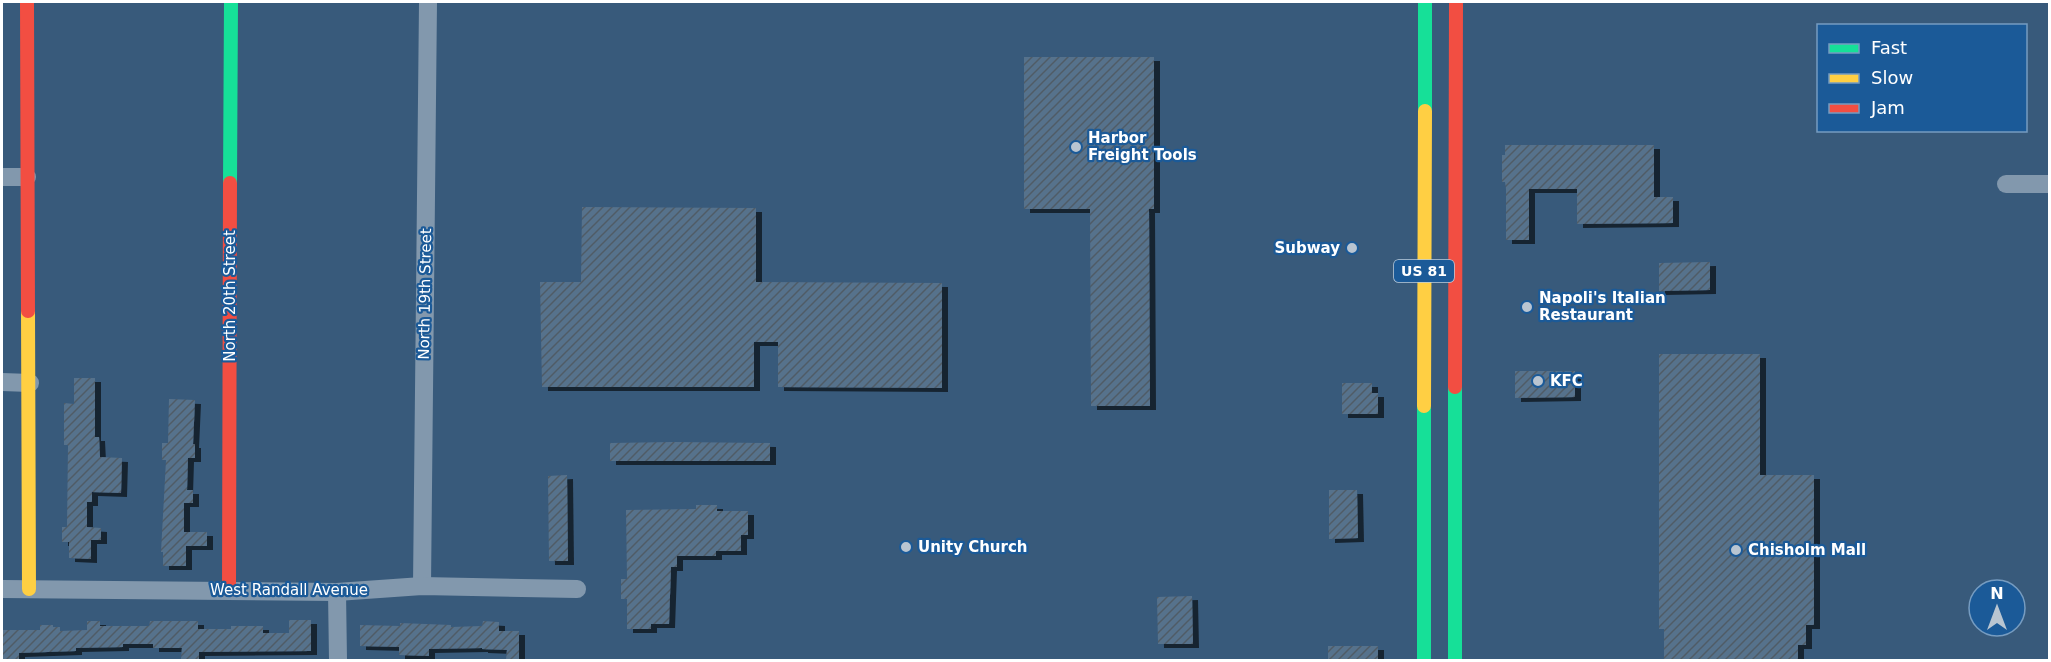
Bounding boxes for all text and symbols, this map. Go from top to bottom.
legend [1817,24,2027,132]
text: Fast [1871,37,1907,58]
text: Slow [1871,67,1913,88]
text: Jam [1870,97,1905,118]
place label: Harbor Freight Tools [1088,129,1197,164]
marker: Harbor Freight Tools [1069,140,1083,154]
street label: North 19th Street [415,228,435,360]
street label: North 20th Street [221,230,239,362]
place label: Subway [1274,239,1340,257]
marker: Subway [1345,241,1359,255]
road number: US 81 [1394,260,1454,282]
place label: Napoli's Italian Restaurant [1539,289,1666,324]
marker: Napoli's Italian Restaurant [1520,300,1534,314]
place label: KFC [1550,372,1583,390]
marker: KFC [1531,374,1545,388]
place label: Unity Church [918,538,1028,556]
marker: Unity Church [899,540,913,554]
place label: Chisholm Mall [1748,541,1866,559]
marker: Chisholm Mall [1729,543,1743,557]
north arrow [1967,578,2027,638]
street label: West Randall Avenue [210,581,368,599]
text: N [1990,584,2004,603]

